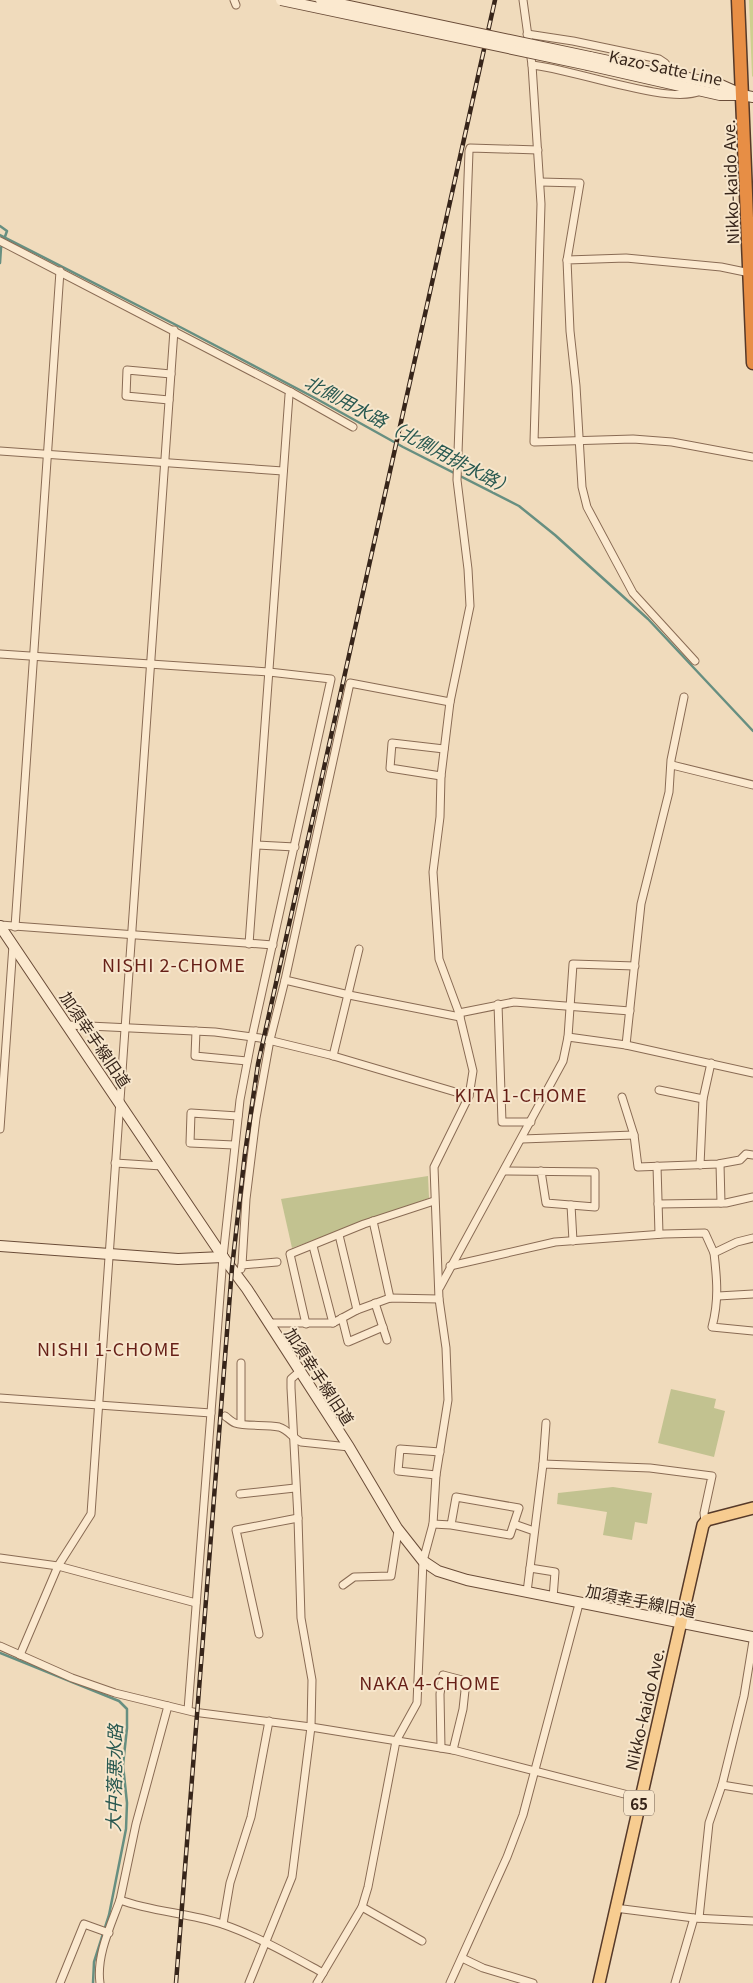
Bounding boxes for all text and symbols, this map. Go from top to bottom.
street label: Kazo-Satte Line [607,43,725,91]
street label: Nikko-kaido Ave. [716,119,744,245]
water label: 北側用水路（北側用排水路） [301,368,519,500]
district label: NISHI 2-CHOME [102,951,246,977]
street label: 加須幸手線旧道 [55,986,137,1092]
district label: KITA 1-CHOME [454,1081,588,1107]
street label: 加須幸手線旧道 [279,1322,361,1430]
district label: NISHI 1-CHOME [37,1335,181,1361]
street label: 加須幸手線旧道 [584,1578,698,1622]
street label: Nikko-kaido Ave. [618,1645,670,1773]
district label: NAKA 4-CHOME [359,1669,501,1695]
water label: 大中落悪水路 [99,1722,127,1832]
road number: 65 [624,1790,654,1816]

